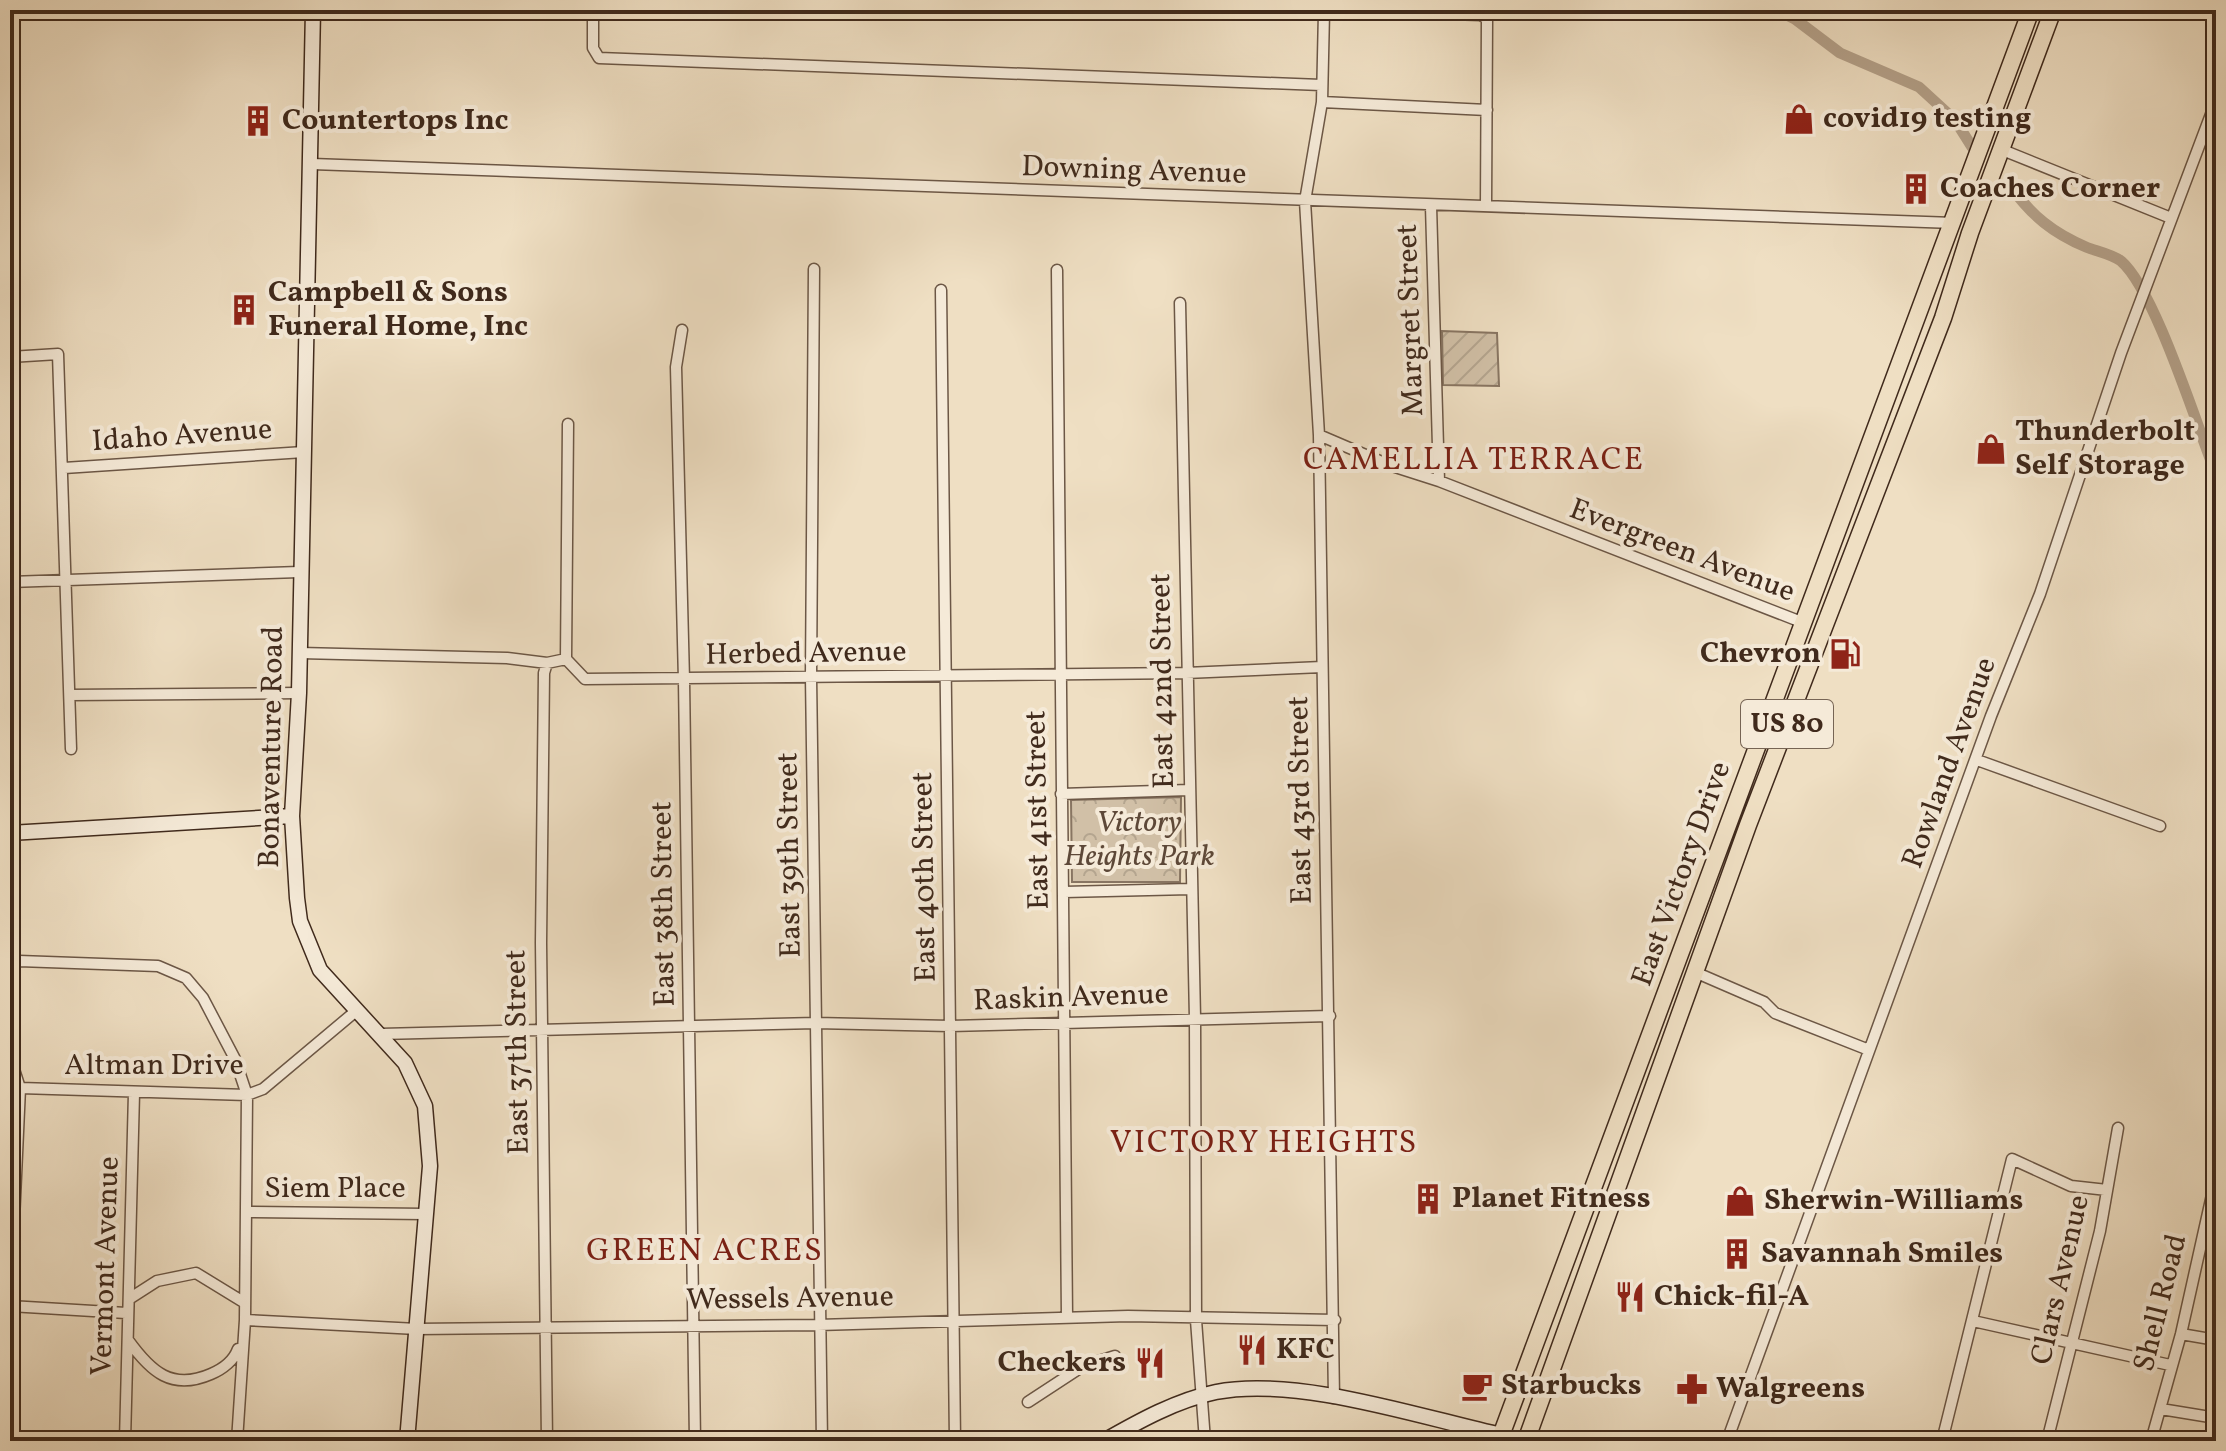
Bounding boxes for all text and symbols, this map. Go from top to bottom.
place label: covid19 testing [1823,98,2032,140]
place label: Countertops Inc [282,100,509,142]
shop icon: covid19 testing [1782,102,1816,136]
building icon: Countertops Inc [241,104,275,138]
street label: Downing Avenue [1021,146,1247,196]
place label: Coaches Corner [1940,168,2160,210]
building icon: Coaches Corner [1899,172,1933,206]
street label: Margret Street [1387,223,1435,417]
place label: Campbell & Sons Funeral Home, Inc [268,272,528,348]
building icon: Campbell & Sons Funeral Home, Inc [227,293,261,327]
street label: Idaho Avenue [91,409,273,463]
place label: Thunderbolt Self Storage [2015,411,2195,487]
shop icon: Thunderbolt Self Storage [1974,432,2008,466]
district label: CAMELLIA TERRACE [1303,439,1645,483]
street label: Evergreen Avenue [1563,489,1801,613]
street label: East 42nd Street [1140,573,1186,789]
street label: Bonaventure Road [249,626,295,868]
street label: Herbed Avenue [705,631,907,677]
place label: Chevron [1700,633,1821,675]
fuel station icon: Chevron [1828,637,1862,671]
street label: Rowland Avenue [1892,652,2008,874]
street label: East 43rd Street [1278,695,1324,905]
road number: US 80 [1741,700,1833,748]
street label: East 41st Street [1015,710,1061,910]
street label: East 39th Street [767,752,813,958]
street label: East Victory Drive [1622,756,1742,992]
street label: East 40th Street [902,771,948,983]
street label: East 38th Street [641,801,687,1007]
park label: Victory Heights Park [1063,802,1215,878]
street label: East 37th Street [495,949,541,1155]
street label: Raskin Avenue [972,974,1170,1022]
street label: Altman Drive [64,1045,244,1087]
district label: VICTORY HEIGHTS [1110,1122,1418,1166]
street label: Vermont Avenue [81,1156,131,1376]
street label: Siem Place [264,1168,406,1210]
place label: Planet Fitness [1452,1178,1651,1220]
place label: Sherwin-Williams [1764,1180,2023,1222]
building icon: Planet Fitness [1411,1182,1445,1216]
shop icon: Sherwin-Williams [1723,1184,1757,1218]
street label: Clars Avenue [2021,1191,2101,1369]
district label: GREEN ACRES [586,1230,824,1274]
street label: Shell Road [2124,1230,2198,1376]
place label: Savannah Smiles [1761,1233,2003,1275]
building icon: Savannah Smiles [1720,1237,1754,1271]
street label: Wessels Avenue [686,1276,894,1322]
place label: Chick-fil-A [1654,1276,1809,1318]
restaurant icon: Chick-fil-A [1613,1280,1647,1314]
place label: KFC [1276,1329,1335,1371]
restaurant icon: KFC [1235,1333,1269,1367]
place label: Checkers [997,1342,1126,1384]
restaurant icon: Checkers [1133,1346,1167,1380]
place label: Starbucks [1501,1365,1642,1407]
place label: Walgreens [1716,1368,1865,1410]
cafe icon: Starbucks [1460,1369,1494,1403]
pharmacy icon: Walgreens [1675,1372,1709,1406]

